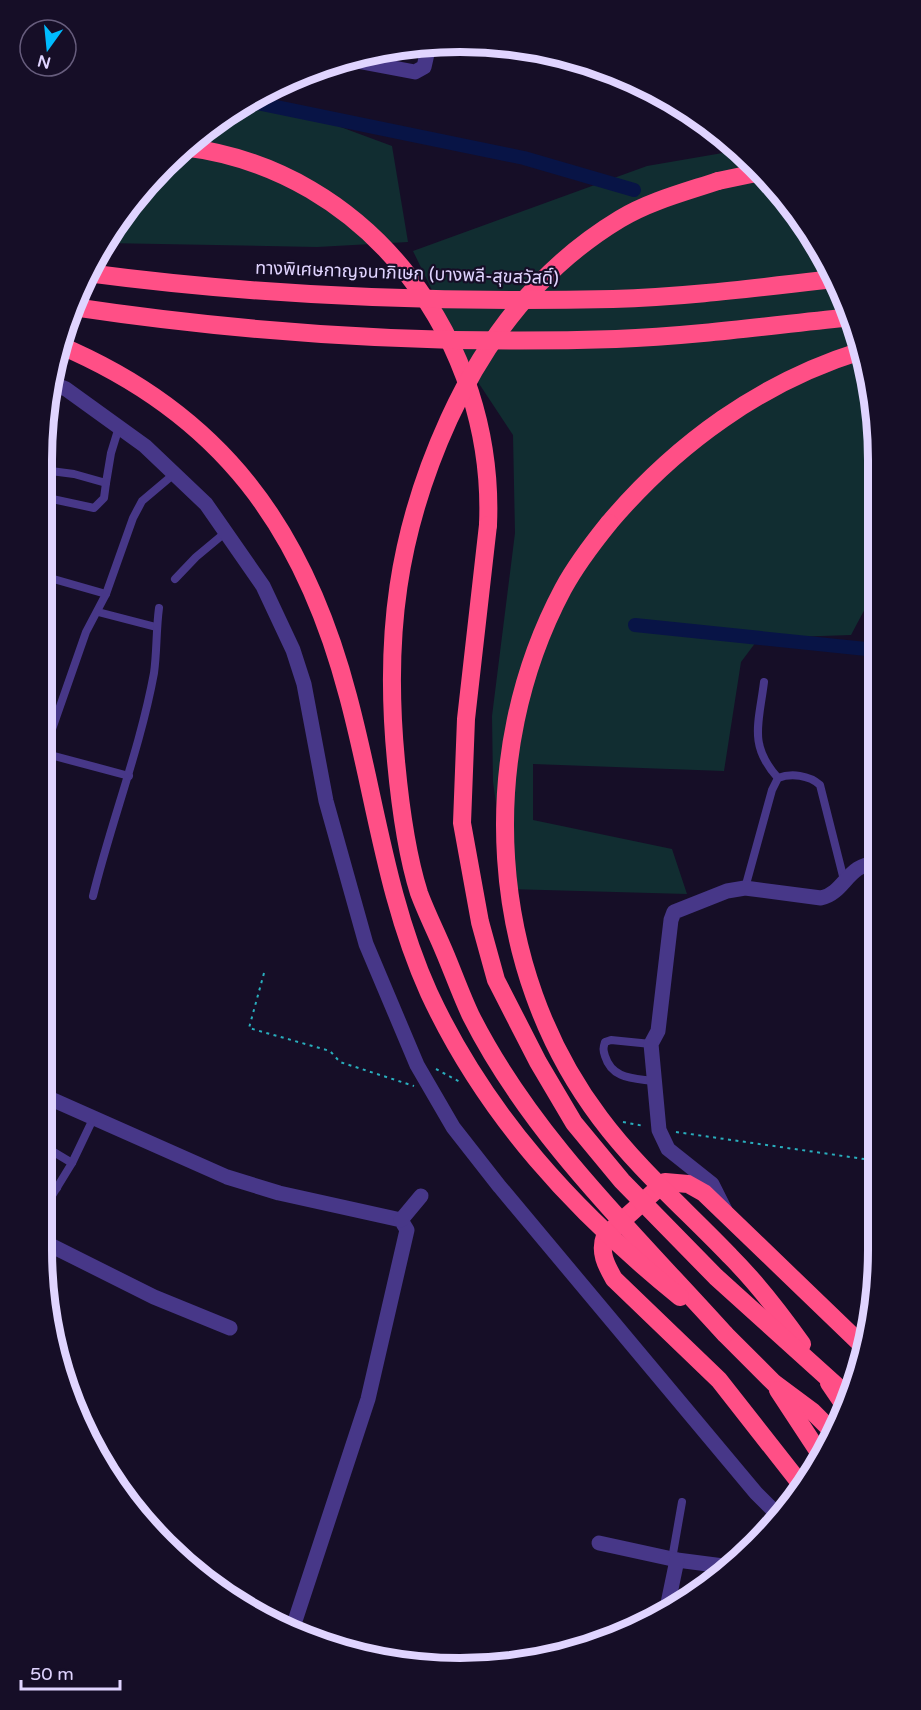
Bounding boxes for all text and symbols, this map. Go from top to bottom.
north arrow [18,18,78,78]
text: N [36,50,53,73]
street label: ทางพิเศษกาญจนาภิเษก (บางพลี-สุขสวัสดิ์) [255,257,559,289]
scale bar [21,1653,120,1691]
text: 50 m [30,1663,74,1685]

